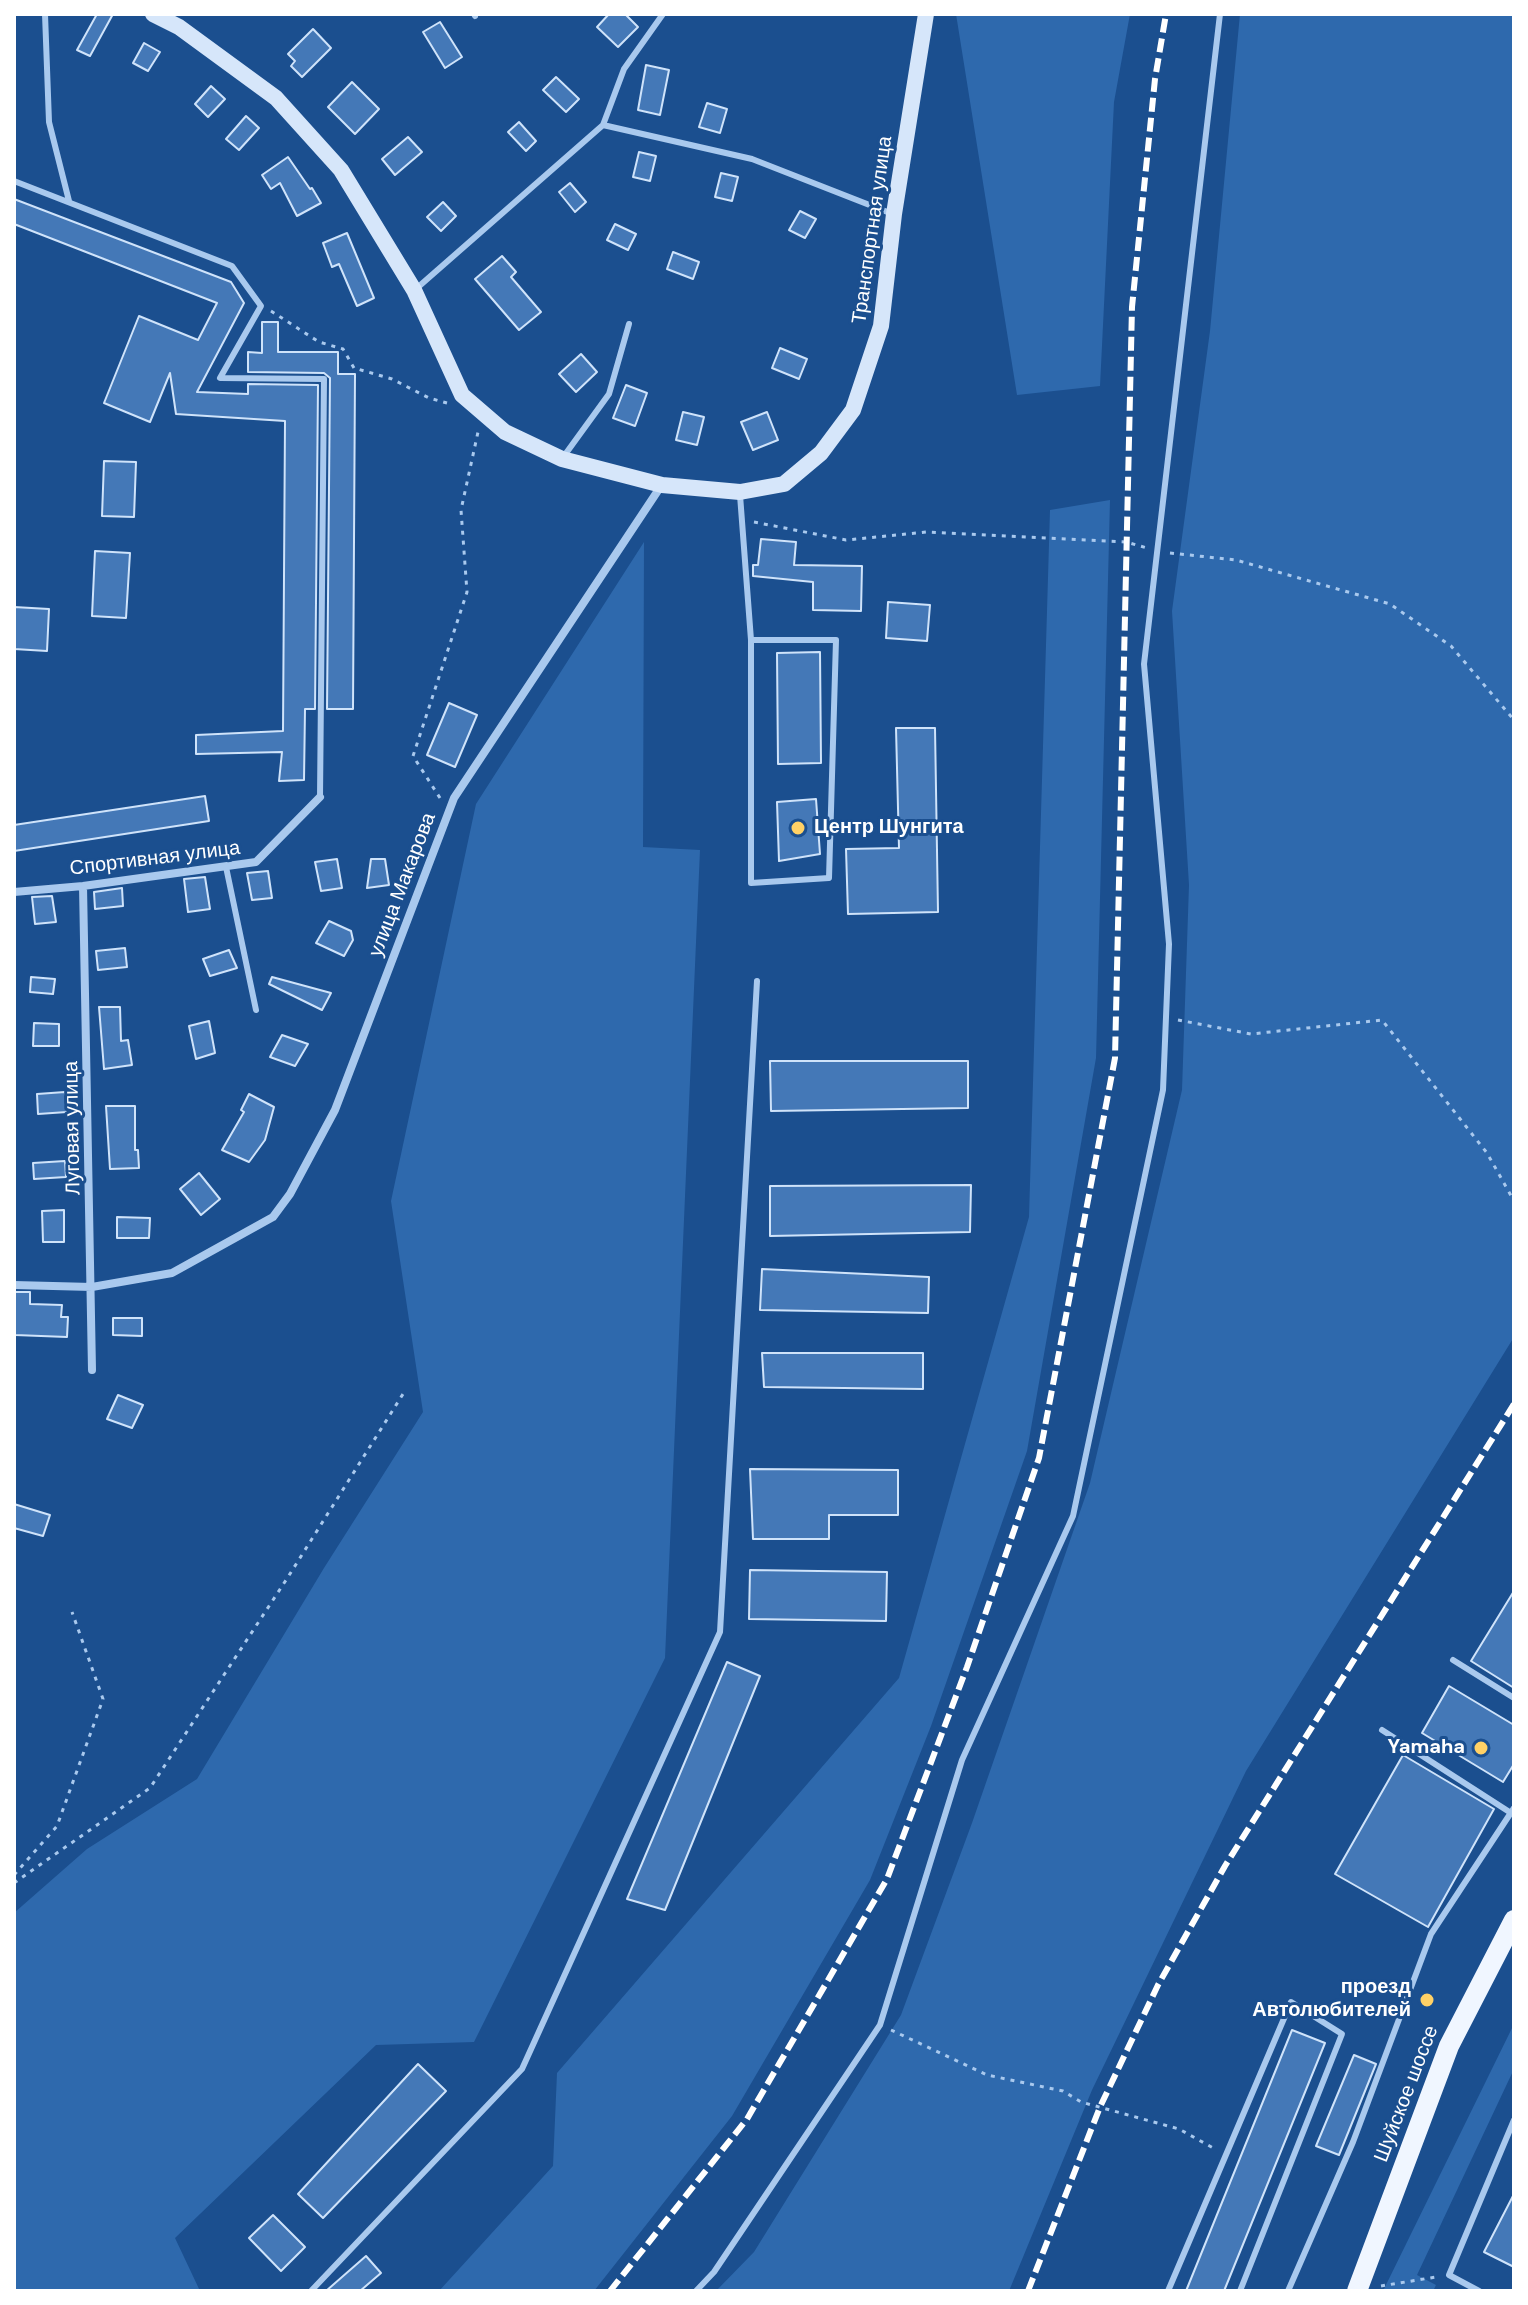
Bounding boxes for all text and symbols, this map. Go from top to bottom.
street label: Транспортная улица [848,135,898,325]
street label: улица Макарова [364,810,442,960]
place label: Центр Шунгита [814,816,964,840]
marker: Центр Шунгита [789,819,807,837]
street label: Спортивная улица [69,837,241,881]
street label: Луговая улица [60,1061,86,1195]
place label: Yamaha [1388,1736,1465,1760]
marker: Yamaha [1472,1739,1490,1757]
place label: проезд Автолюбителей [1252,1976,1411,2023]
marker: проезд Автолюбителей [1418,1991,1436,2009]
street label: Шуйское шоссе [1370,2022,1444,2166]

